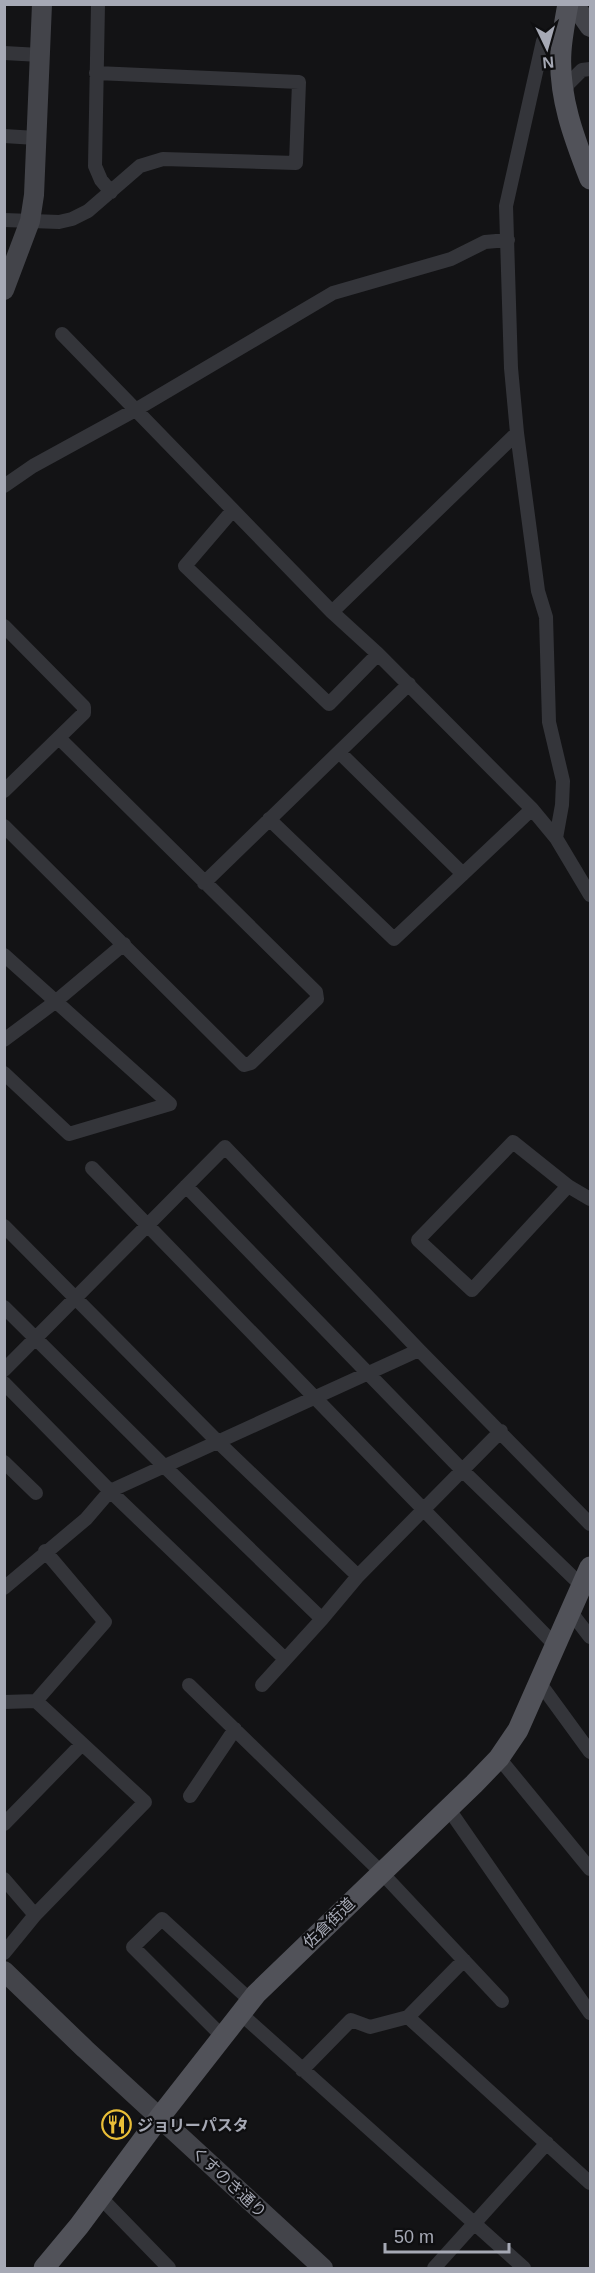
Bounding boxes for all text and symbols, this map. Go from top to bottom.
north arrow [517,18,577,78]
text: N [542,53,555,71]
street label: 佐倉街道 [300,1895,358,1951]
restaurant icon: ジョリーパスタ [100,2109,132,2141]
place label: ジョリーパスタ [137,2117,249,2134]
street label: くすのき通り [188,2143,270,2221]
scale bar [385,2216,510,2254]
text: 50 m [394,2227,434,2247]

